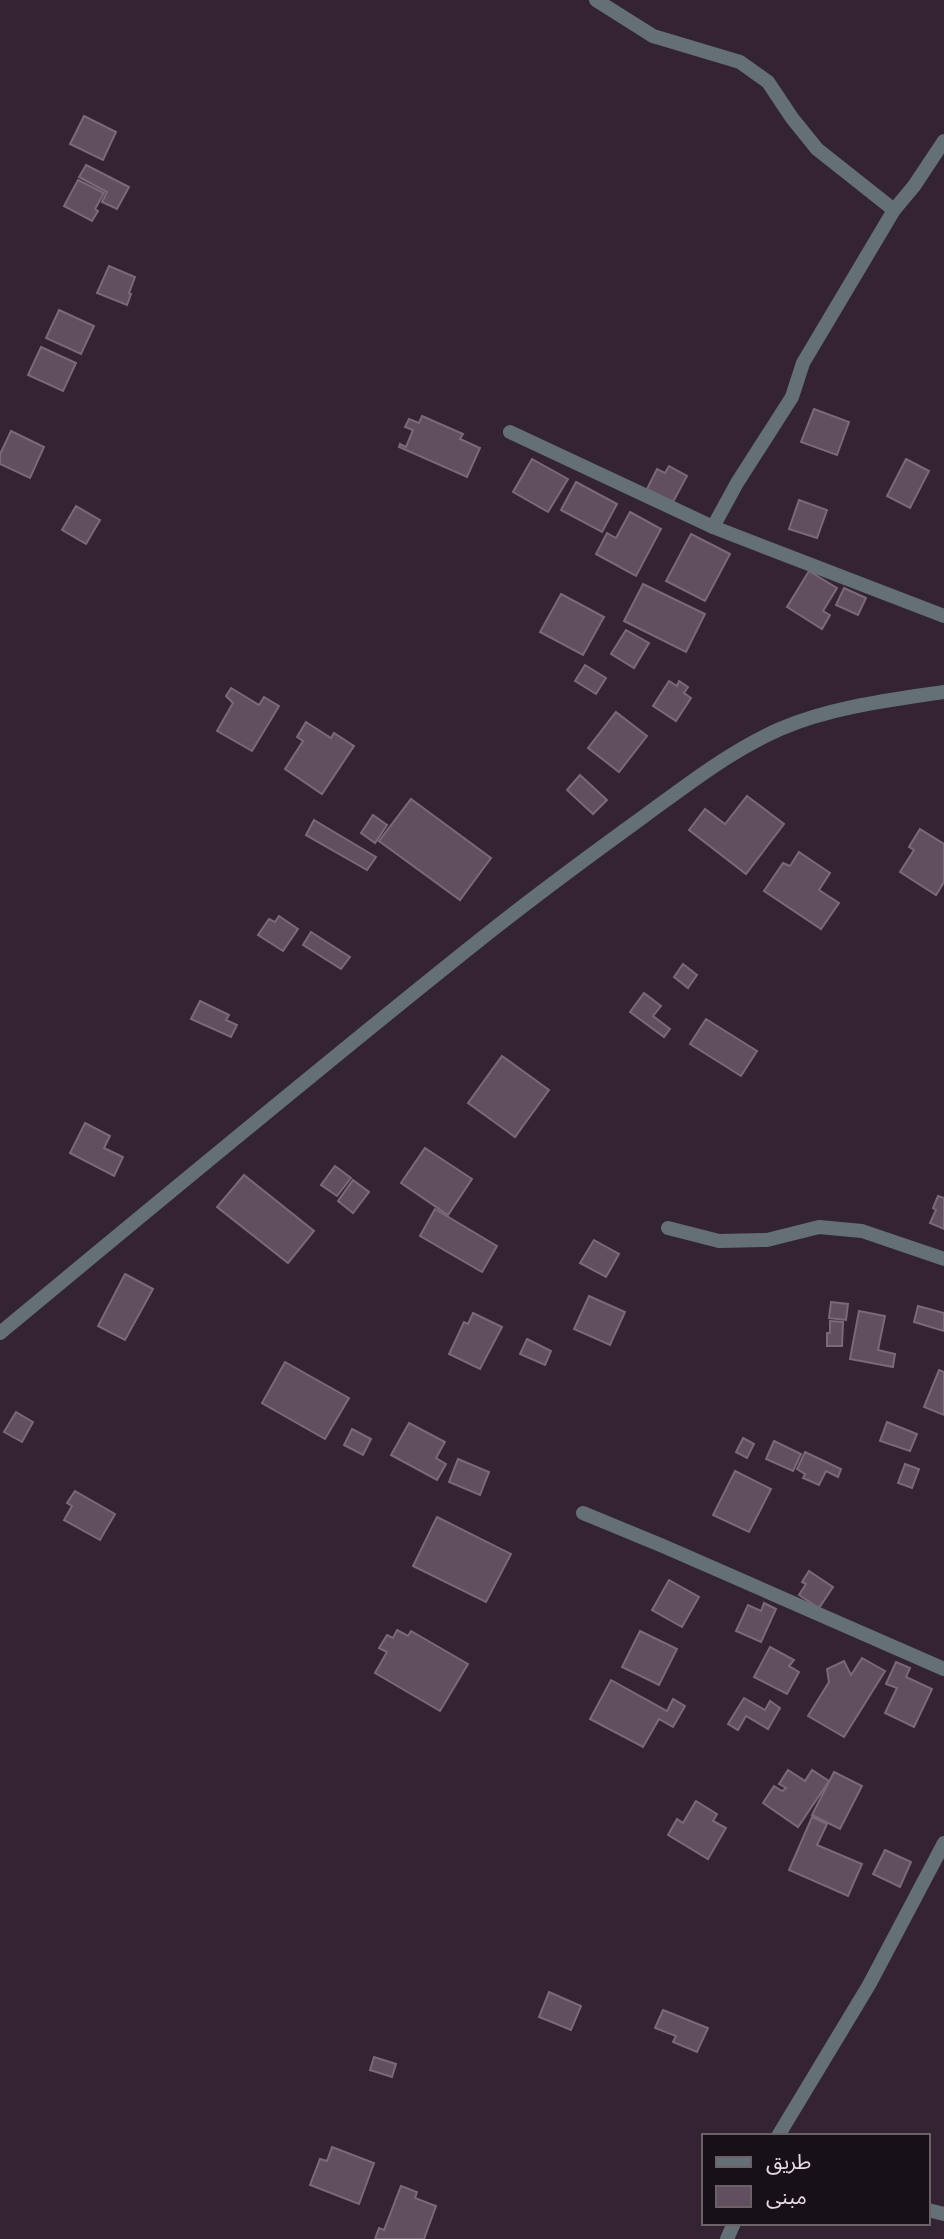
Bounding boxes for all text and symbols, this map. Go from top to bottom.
legend [702,2134,930,2225]
text: طريق [766,2144,811,2175]
text: مبنى [766,2179,807,2210]

